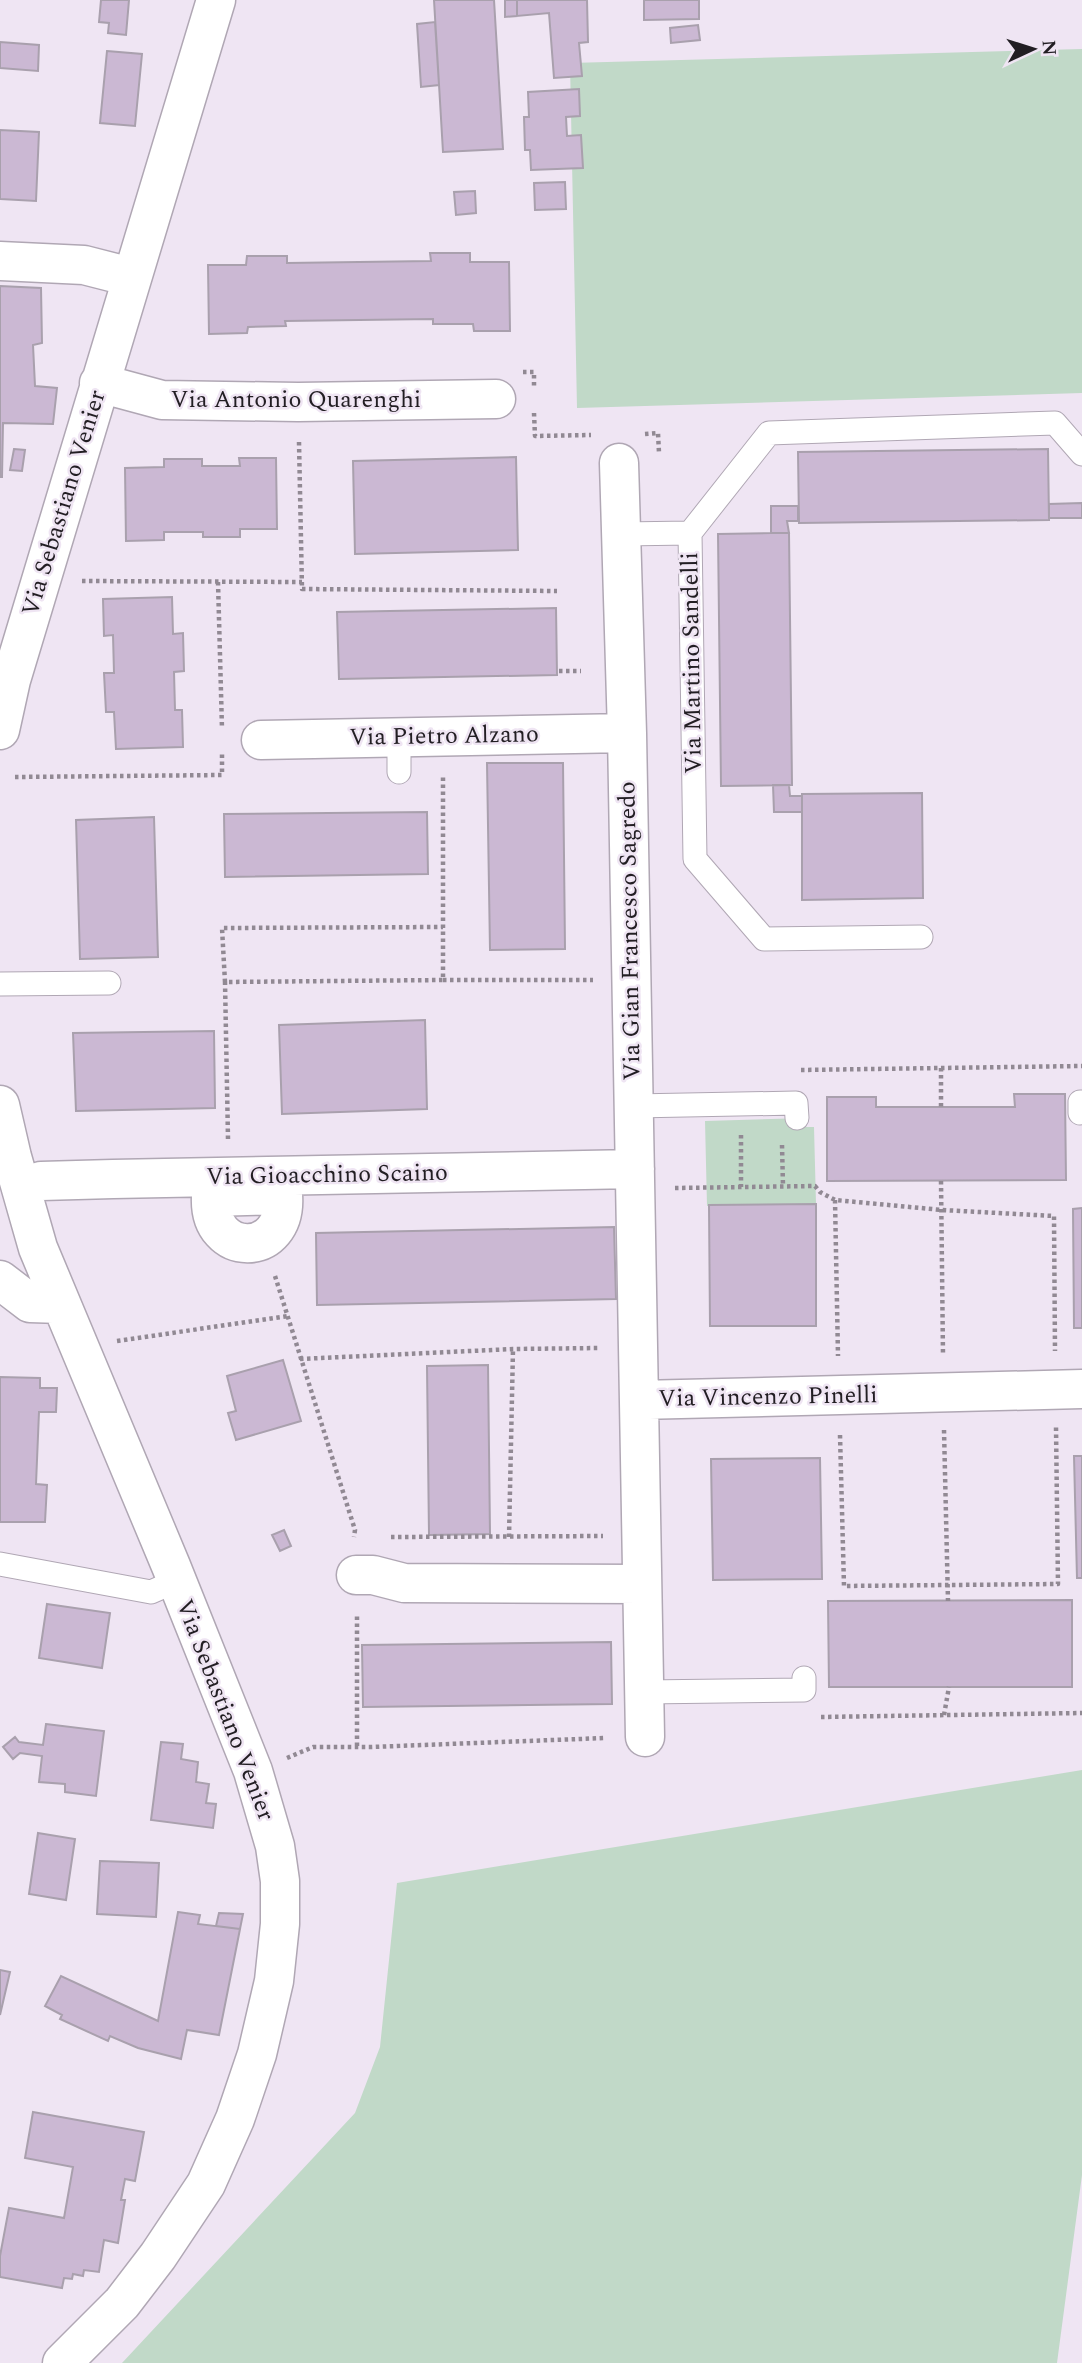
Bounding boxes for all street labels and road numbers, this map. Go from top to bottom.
street label: Via Antonio Quarenghi [171,382,421,418]
street label: Via Sebastiano Venier [12,386,116,620]
street label: Via Martino Sandelli [672,552,712,774]
street label: Via Pietro Alzano [349,716,539,756]
street label: Via Gian Francesco Sagredo [609,781,651,1081]
street label: Via Gioacchino Scaino [206,1155,448,1195]
street label: Via Vincenzo Pinelli [658,1377,878,1417]
street label: Via Sebastiano Venier [166,1594,284,1826]

